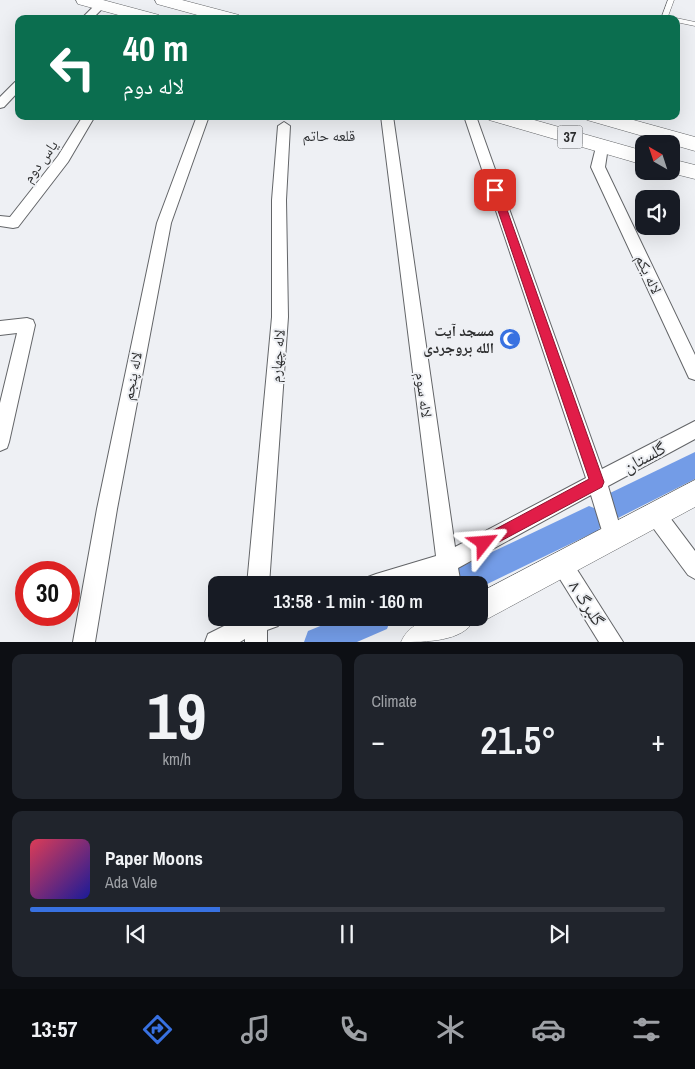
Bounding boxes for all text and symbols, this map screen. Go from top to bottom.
text: 40 m [123,25,188,72]
icon: left [40,35,105,100]
text: لاله دوم [123,71,184,101]
district label: قلعه حاتم [303,125,355,146]
road number: 37 [558,125,582,148]
street label: یاس دوم [17,135,63,187]
north arrow [635,135,680,180]
map controls [635,135,680,235]
pin [474,169,516,211]
icon: arrive [481,176,509,204]
button: sound [635,190,680,235]
street label: لاله یکم [631,251,667,297]
place label: مسجد آیت الله بروجردی [423,320,494,358]
mosque icon: مسجد آیت الله بروجردی [498,327,522,351]
street label: لاله چهارم [264,329,290,383]
street label: لاله پنجم [117,350,147,402]
street label: لاله سوم [410,371,438,419]
street label: گلستان [618,435,670,479]
position arrow [457,516,509,568]
speed limit sign: 30 [15,561,80,626]
street label: گلبرگ ۸ [563,575,611,631]
text: 13:58 · 1 min · 160 m [273,588,423,614]
text: 19 [147,672,206,759]
text: Climate [372,690,417,712]
text: 21.5° [480,715,556,766]
text: − [372,722,385,760]
text: + [652,722,665,760]
text: km/h [163,748,191,770]
text: Paper Moons [105,845,203,871]
text: Ada Vale [105,871,157,893]
icon: previous [122,920,150,948]
icon: pause [333,920,361,948]
icon: next [545,920,573,948]
icon: directions [140,1012,175,1047]
icon: music [238,1012,273,1047]
icon: phone [336,1012,371,1047]
icon: climate [433,1012,468,1047]
icon: car [531,1012,566,1047]
icon: filters [629,1012,664,1047]
text: 13:57 [31,1014,77,1044]

